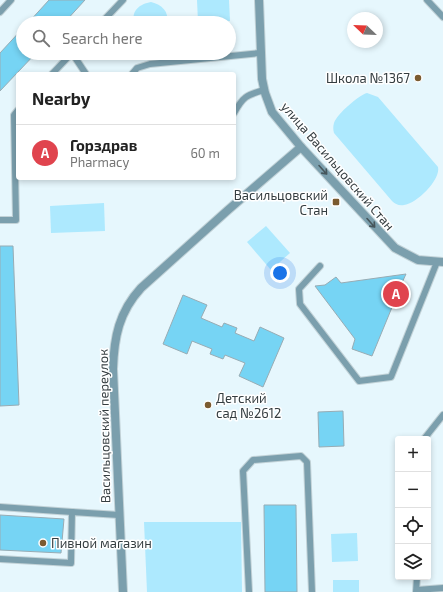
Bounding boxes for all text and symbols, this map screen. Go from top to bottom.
north arrow [347,12,383,48]
search box [16,16,236,60]
icon: search [30,27,52,49]
text: Search here [62,29,143,47]
place label: Школа №1367 [326,70,410,86]
marker: Школа №1367 [413,73,423,83]
text: Nearby [32,88,90,108]
street label: улица Васильцовский Стан [278,99,398,233]
text: Горздрав [70,136,137,154]
text: A [41,145,49,161]
text: 60 m [190,145,220,161]
text: Pharmacy [70,154,129,170]
one-way arrow [318,165,328,175]
place label: Васильцовский Стан [234,187,328,218]
marker: Васильцовский Стан [331,197,341,207]
one-way arrow [366,218,376,228]
your location [270,263,290,283]
pin: A [383,279,409,309]
street label: Васильцовский переулок [95,349,113,503]
place label: Детский сад №2612 [216,390,281,421]
marker: Детский сад №2612 [203,400,213,410]
map controls [395,436,431,580]
button: + [395,436,431,472]
button: − [395,472,431,508]
button: locate [395,508,431,544]
place label: Пивной магазин [51,535,152,551]
marker: Пивной магазин [38,538,48,548]
button: layers [395,544,431,580]

